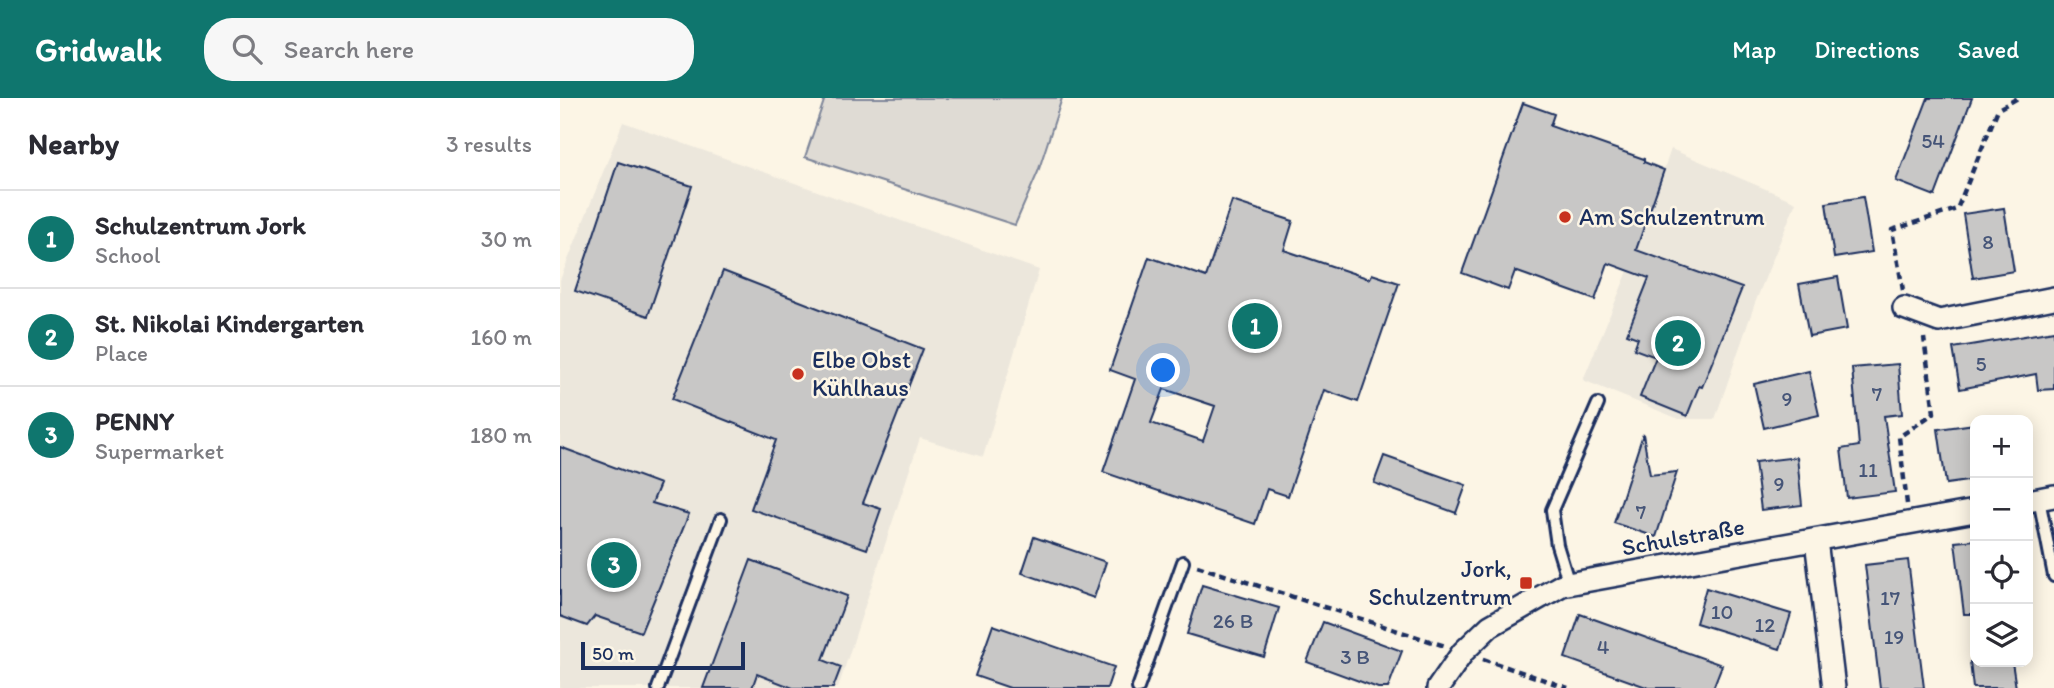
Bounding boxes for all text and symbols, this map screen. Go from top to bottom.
search box [204,18,694,81]
text: Gridwalk [35,30,162,69]
icon: search [228,30,266,68]
text: Search here [284,33,414,65]
text: Map [1732,35,1776,64]
text: Directions [1814,35,1920,64]
text: Saved [1958,35,2019,64]
text: Nearby [28,125,119,162]
house number: 54 [1921,128,1945,153]
text: 3 results [446,130,532,158]
place label: Am Schulzentrum [1579,202,1765,231]
text: Schulzentrum Jork [95,209,306,241]
marker: Am Schulzentrum [1557,209,1573,225]
text: 1 [46,225,56,253]
text: 30 m [481,225,532,253]
house number: 8 [1982,229,1994,254]
text: School [95,241,160,269]
pin: 1 [1232,300,1278,352]
text: St. Nikolai Kindergarten [95,307,364,339]
pin: 2 [1655,317,1701,369]
text: 2 [45,323,57,351]
text: 160 m [470,323,532,351]
text: Place [95,339,148,367]
place label: Elbe Obst Kühlhaus [812,345,911,402]
house number: 5 [1975,351,1987,376]
your location [1146,353,1180,387]
marker: Elbe Obst Kühlhaus [790,366,806,382]
house number: 7 [1872,381,1882,406]
house number: 9 [1782,386,1792,411]
text: PENNY [95,405,174,437]
map controls [1970,415,2033,667]
button: + [1970,415,2033,478]
text: 3 [45,421,57,449]
text: 180 m [470,421,532,449]
text: Supermarket [95,437,224,465]
house number: 11 [1858,457,1878,482]
house number: 9 [1774,471,1784,496]
button: − [1970,478,2033,541]
house number: 7 [1636,499,1646,524]
street label: Schulstraße [1619,511,1747,562]
pin: 3 [591,539,637,591]
button: locate [1970,541,2033,604]
place label: Jork, Schulzentrum [1368,554,1512,611]
marker: Jork, Schulzentrum [1518,575,1534,591]
house number: 17 [1880,585,1900,610]
house number: 10 [1711,599,1733,624]
button: layers [1970,604,2033,667]
house number: 26 B [1213,608,1253,633]
house number: 12 [1755,612,1775,637]
house number: 19 [1884,624,1904,649]
house number: 4 [1597,634,1610,659]
scale bar [581,639,746,671]
text: 50 m [592,642,634,665]
house number: 3 B [1340,644,1370,669]

